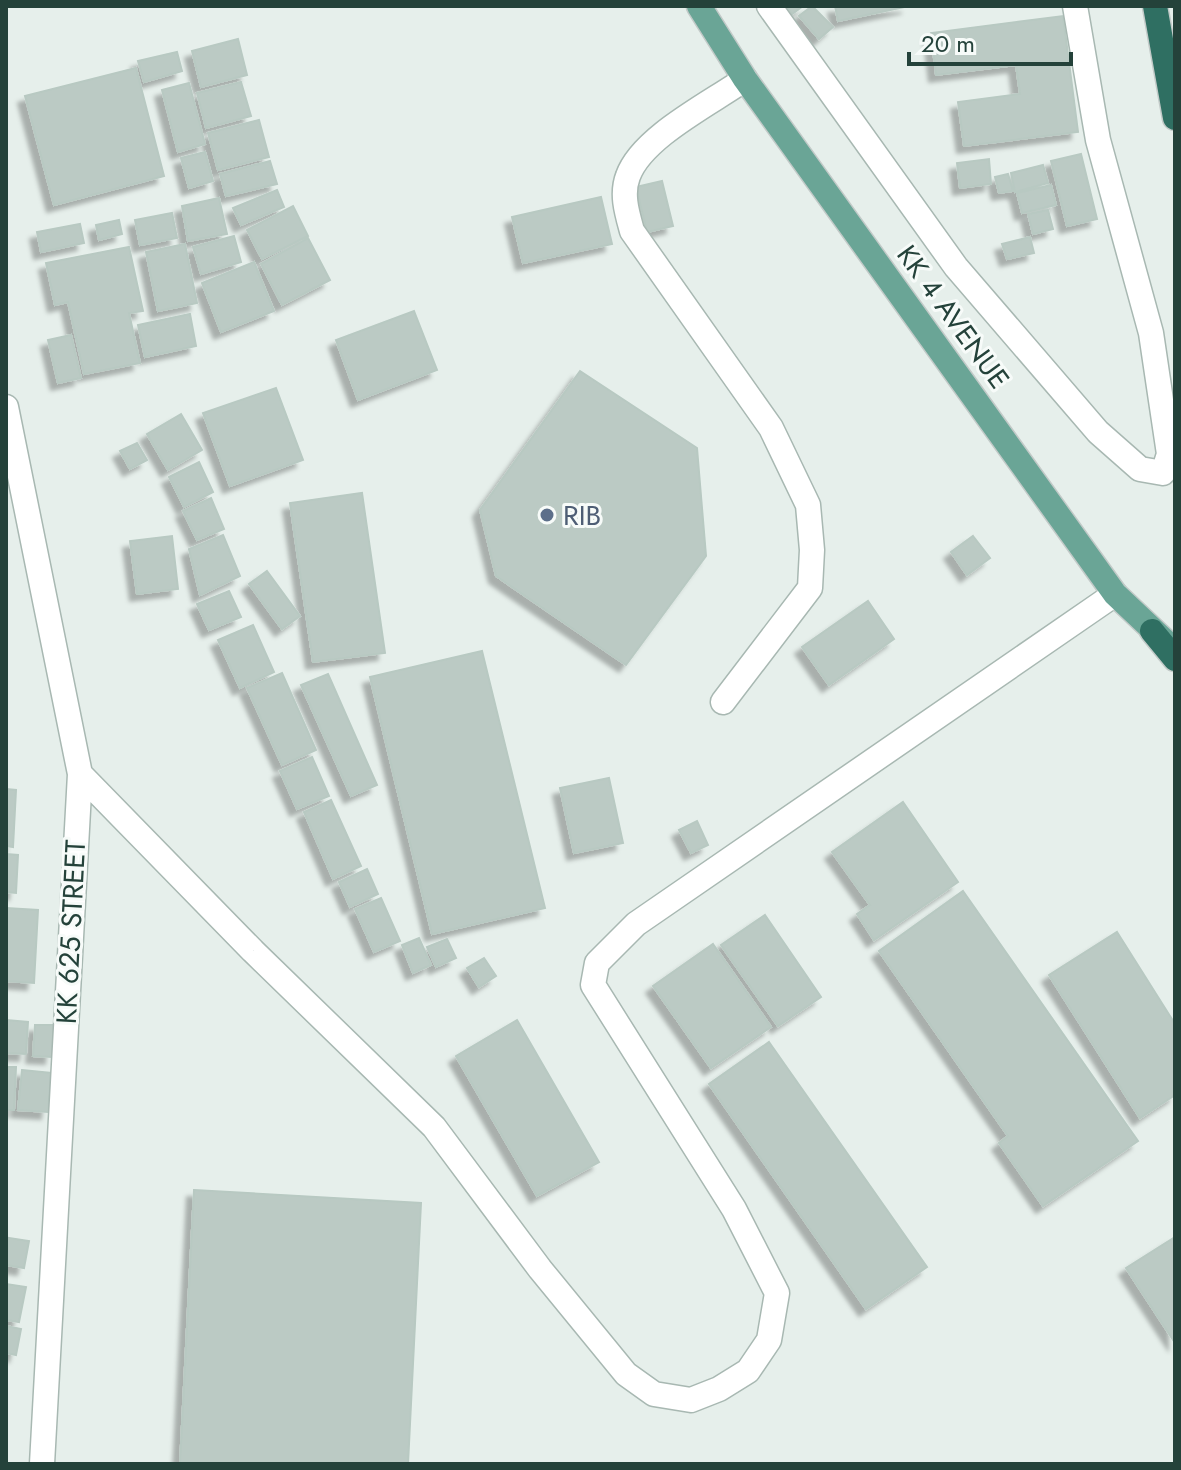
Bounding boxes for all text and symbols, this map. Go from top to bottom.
scale bar [909,16,1071,66]
text: 20 m [921,26,975,61]
street label: KK 4 AVENUE [887,237,1019,397]
place label: RIB [563,495,601,536]
marker: RIB [538,506,556,524]
street label: KK 625 STREET [46,839,96,1025]

